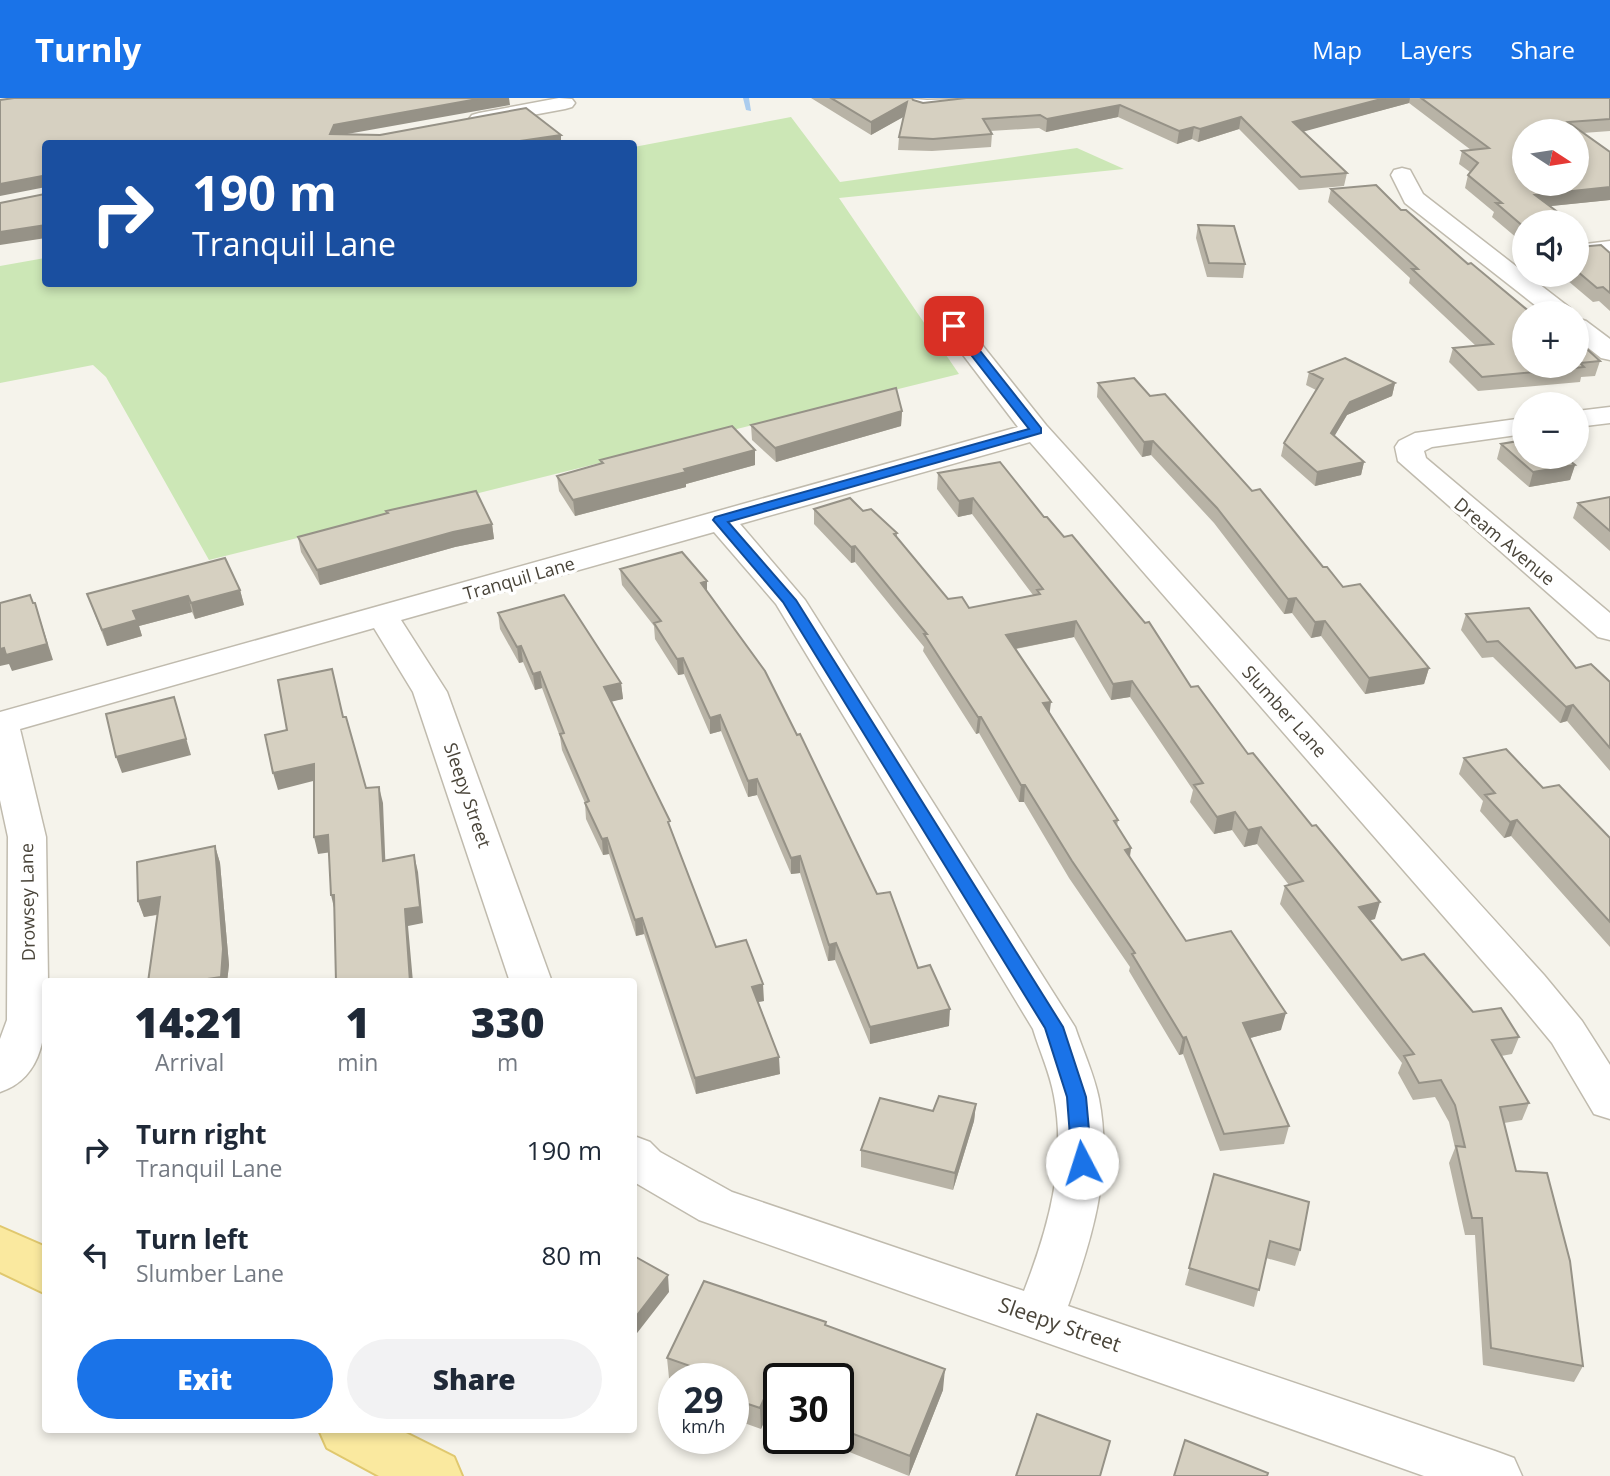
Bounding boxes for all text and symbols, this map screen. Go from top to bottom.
text: Turnly [35,27,141,72]
text: Map [1312,33,1362,66]
text: Layers [1400,33,1473,66]
text: Share [1511,33,1575,66]
north arrow [1512,119,1589,196]
map controls [1512,119,1589,469]
text: 190 m [192,159,337,225]
icon: right [77,168,168,259]
button: sound [1512,210,1589,287]
text: Tranquil Lane [192,222,396,265]
pin [924,296,984,356]
button: + [1512,301,1589,378]
icon: arrive [935,307,973,345]
button: − [1512,392,1589,469]
street label: Dream Avenue [1450,492,1560,590]
street label: Tranquil Lane [461,551,577,605]
street label: Slumber Lane [1237,660,1333,762]
street label: Sleepy Street [439,739,497,851]
street label: Drowsey Lane [14,843,40,961]
text: 14:21 [134,993,245,1050]
text: 1 [346,993,370,1050]
text: 330 [471,993,545,1050]
text: Arrival [155,1046,224,1078]
text: min [337,1046,378,1078]
text: m [497,1046,518,1078]
text: Turn right [136,1116,267,1152]
position arrow [1045,1126,1119,1200]
icon: right [77,1131,115,1169]
text: 190 m [527,1132,602,1168]
text: Tranquil Lane [136,1152,283,1184]
text: Turn left [136,1221,248,1257]
icon: left [77,1236,115,1274]
text: 80 m [541,1237,602,1273]
text: Slumber Lane [136,1257,284,1289]
street label: Sleepy Street [995,1290,1125,1358]
button: Exit [77,1339,333,1419]
button: Share [347,1339,602,1419]
speed limit sign: 30 [763,1363,854,1454]
text: 29 [683,1376,724,1423]
text: km/h [682,1414,725,1438]

